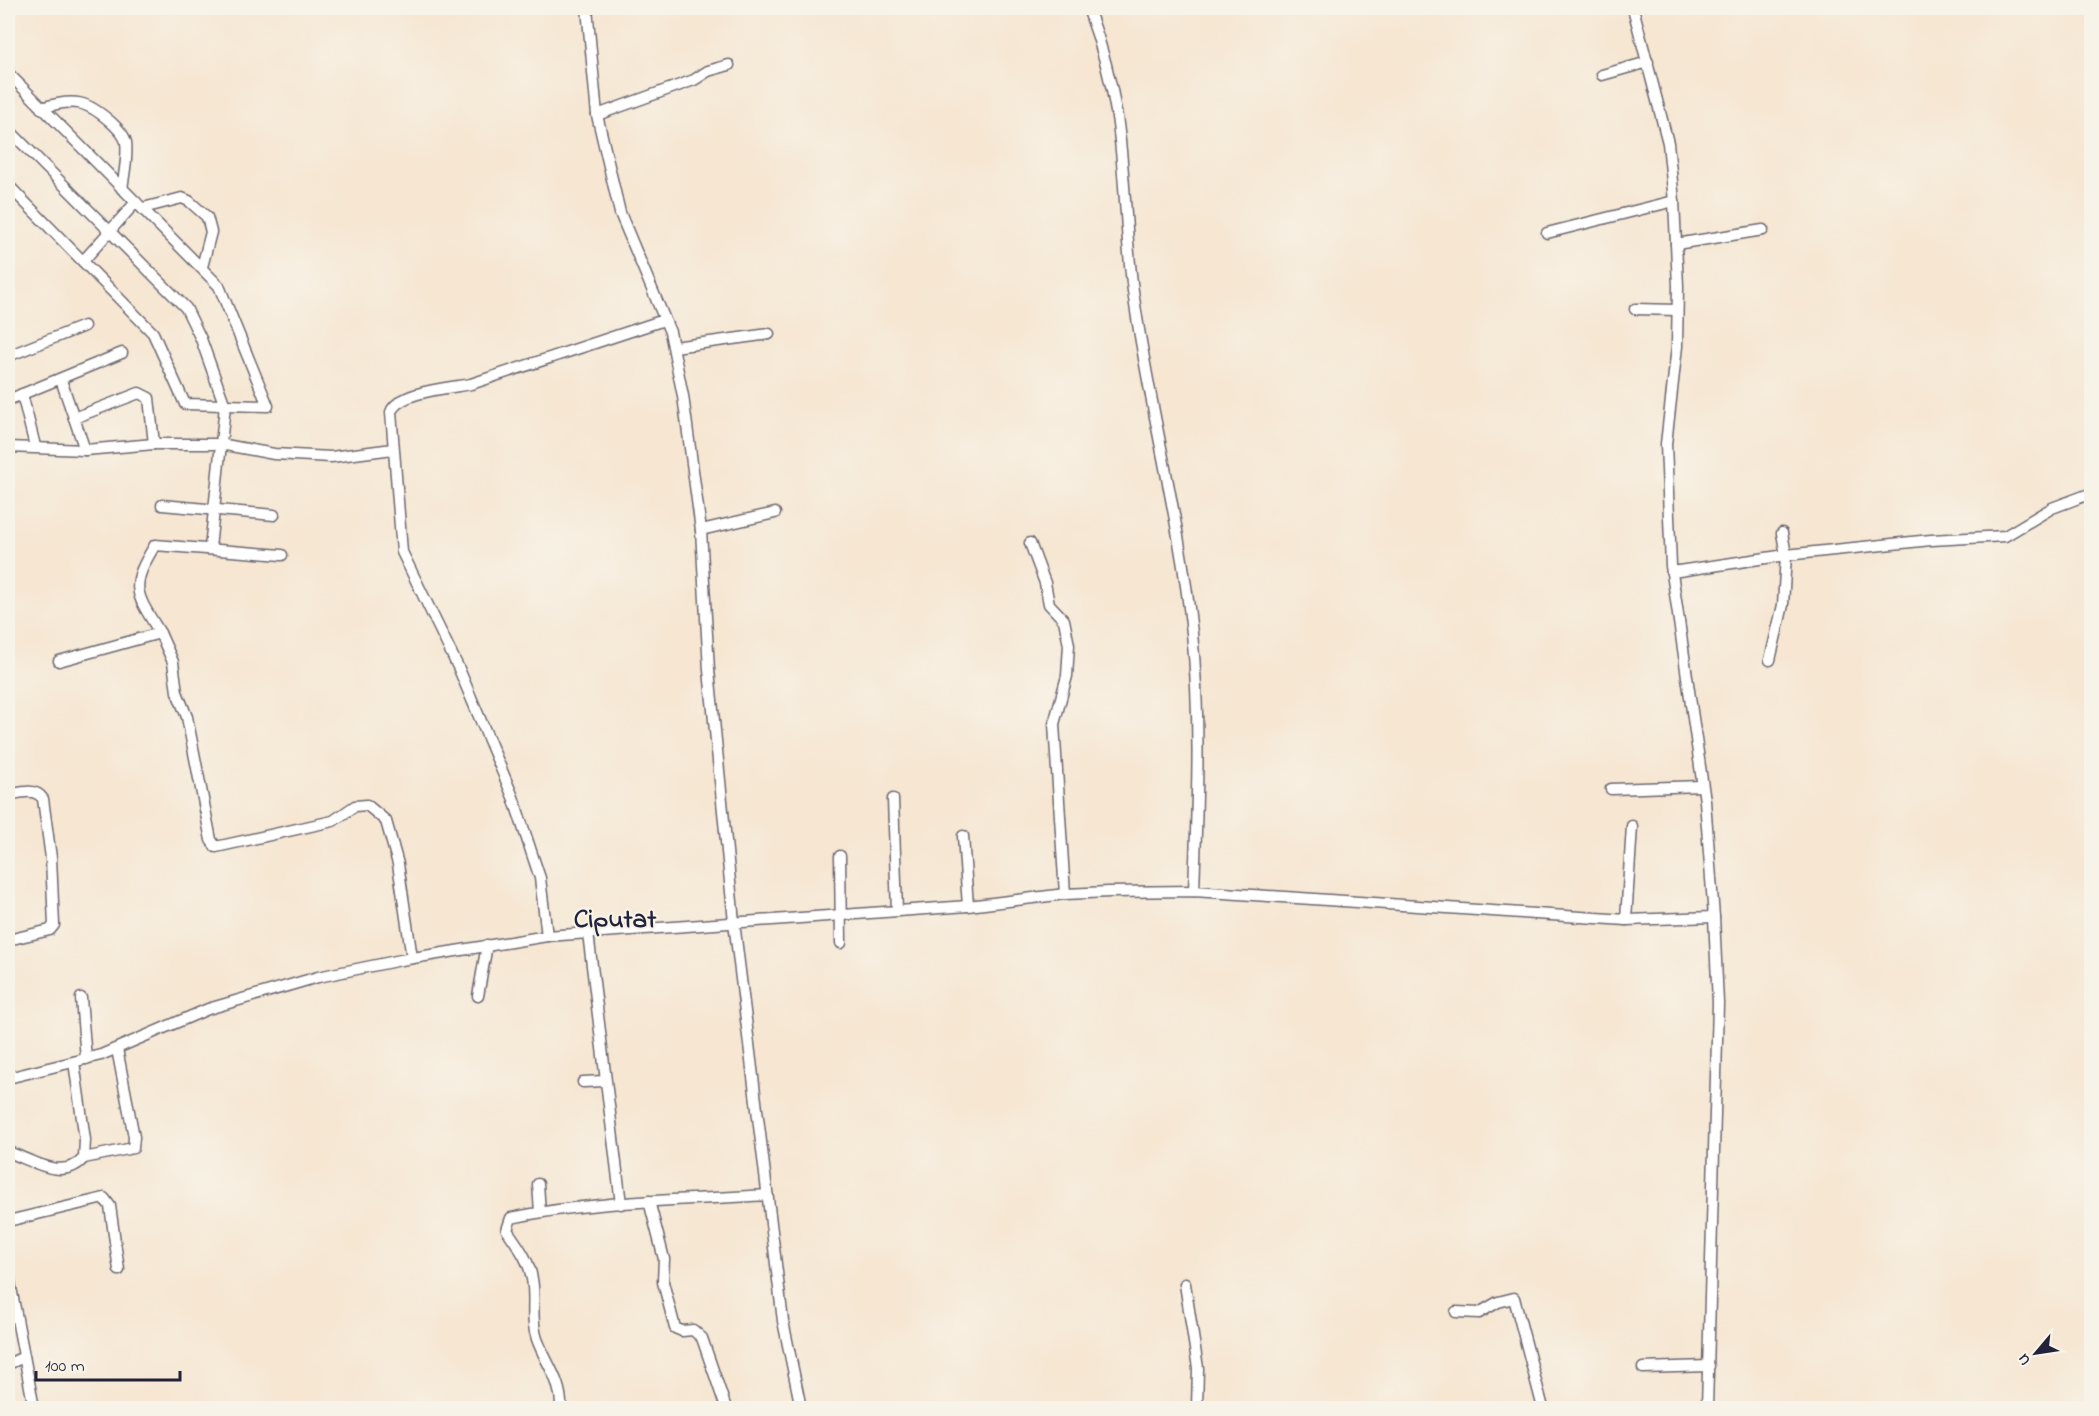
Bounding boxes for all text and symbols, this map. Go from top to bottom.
district label: Ciputat [574,901,657,940]
north arrow [2006,1323,2066,1383]
scale bar [36,1344,180,1382]
text: U [2012,1349,2038,1370]
text: 100 m [45,1354,85,1380]

